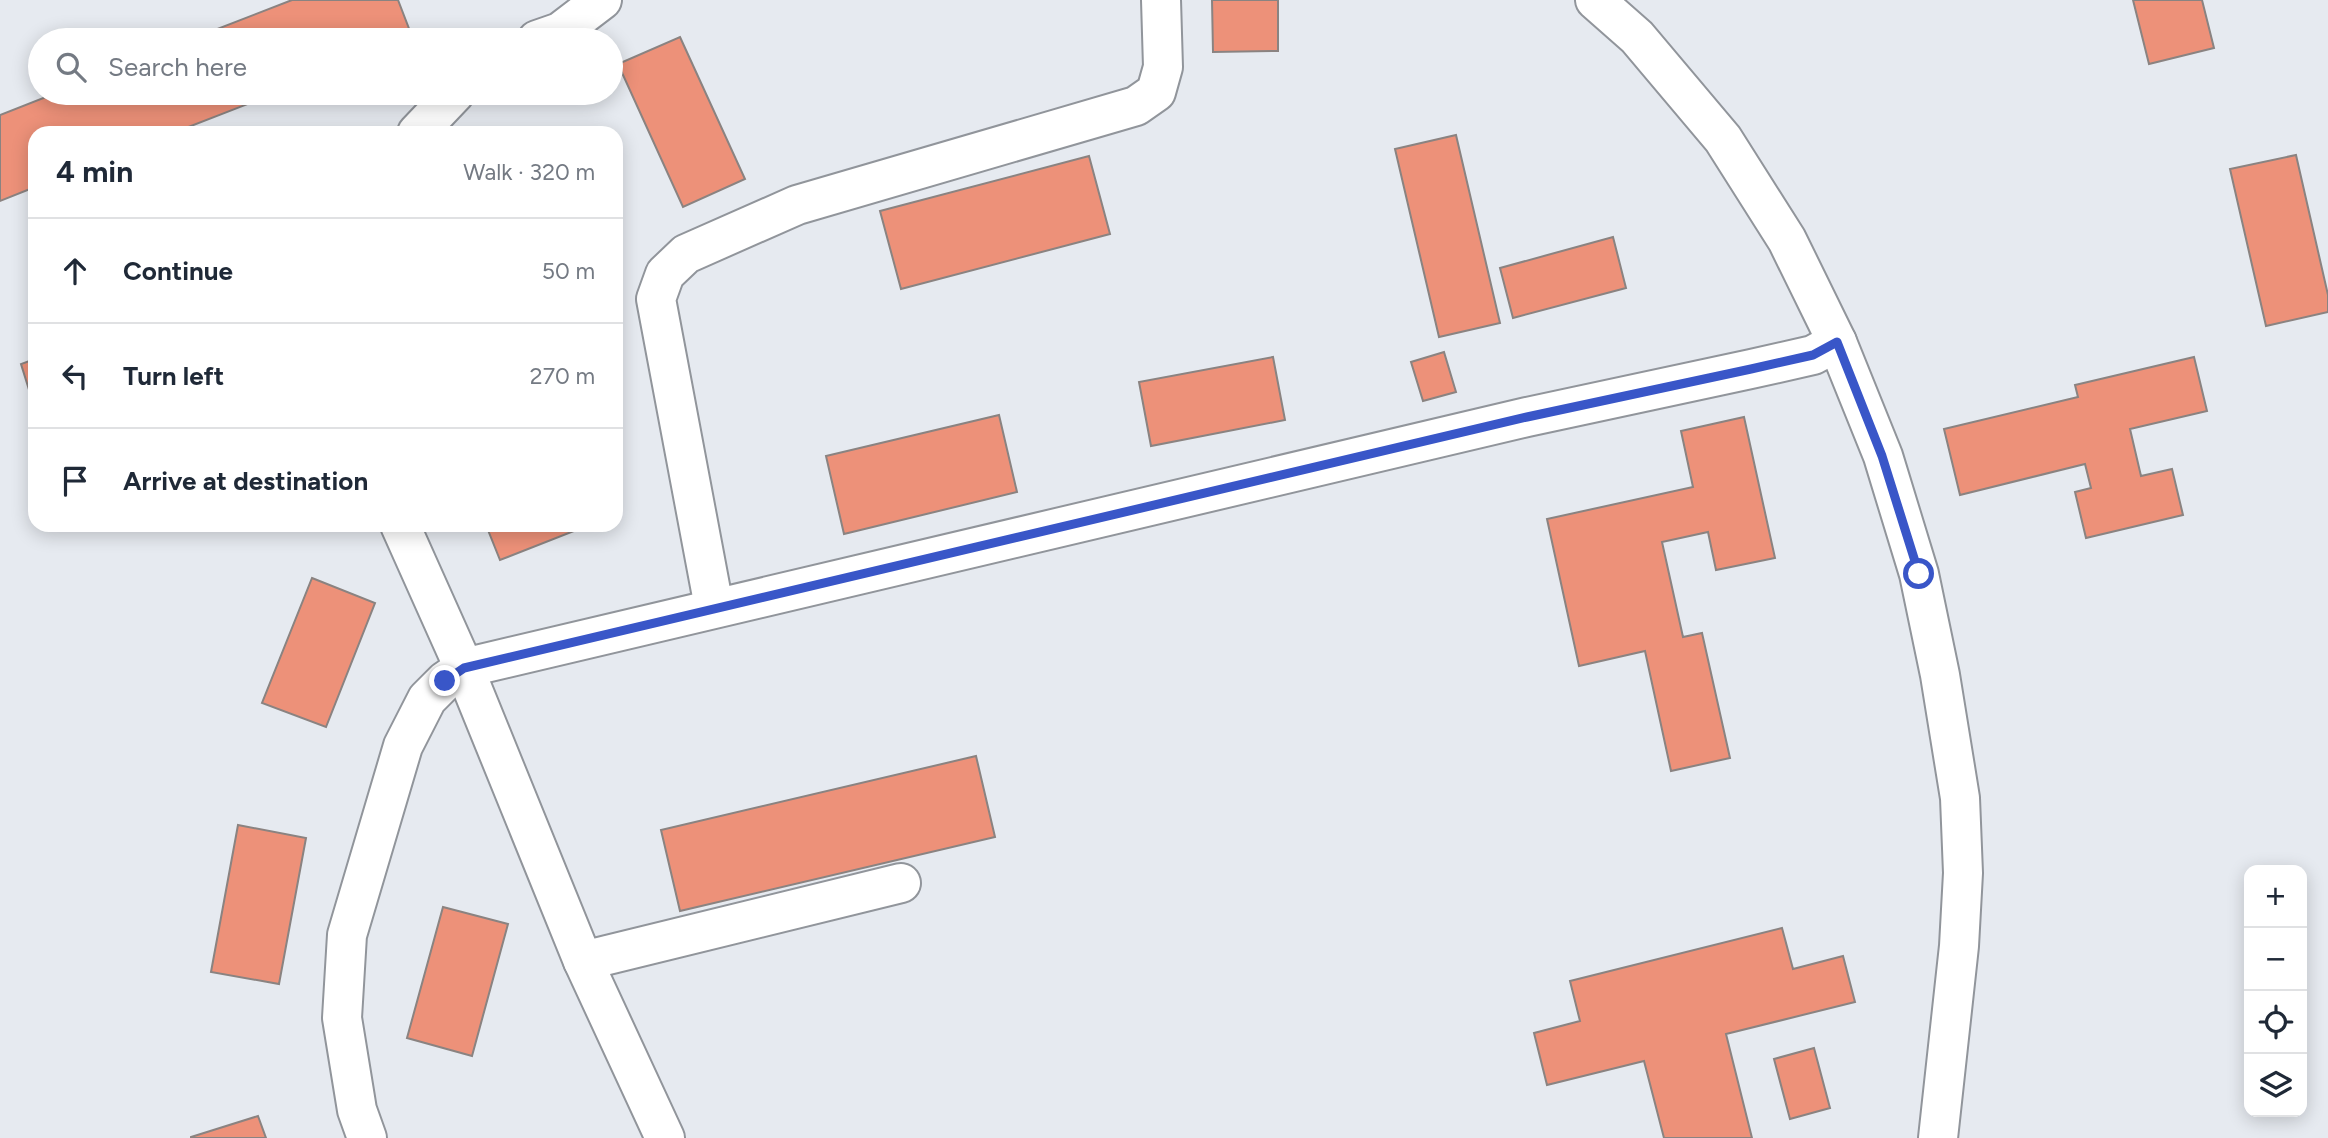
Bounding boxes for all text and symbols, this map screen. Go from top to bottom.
search box [28,28,623,105]
icon: search [52,48,90,86]
text: Search here [108,51,247,83]
text: 4 min [56,153,133,190]
text: Walk · 320 m [463,158,595,186]
icon: ahead [56,252,94,290]
text: Continue [123,255,233,287]
text: 50 m [542,257,595,285]
icon: left [56,357,94,395]
text: Turn left [123,360,224,392]
text: 270 m [530,362,595,390]
icon: arrive [56,462,94,500]
text: Arrive at destination [123,465,368,497]
route start [1903,558,1934,589]
route end [429,665,460,696]
map controls [2244,865,2307,1117]
button: + [2244,865,2307,928]
button: − [2244,928,2307,991]
button: locate [2244,991,2307,1054]
button: layers [2244,1054,2307,1117]

